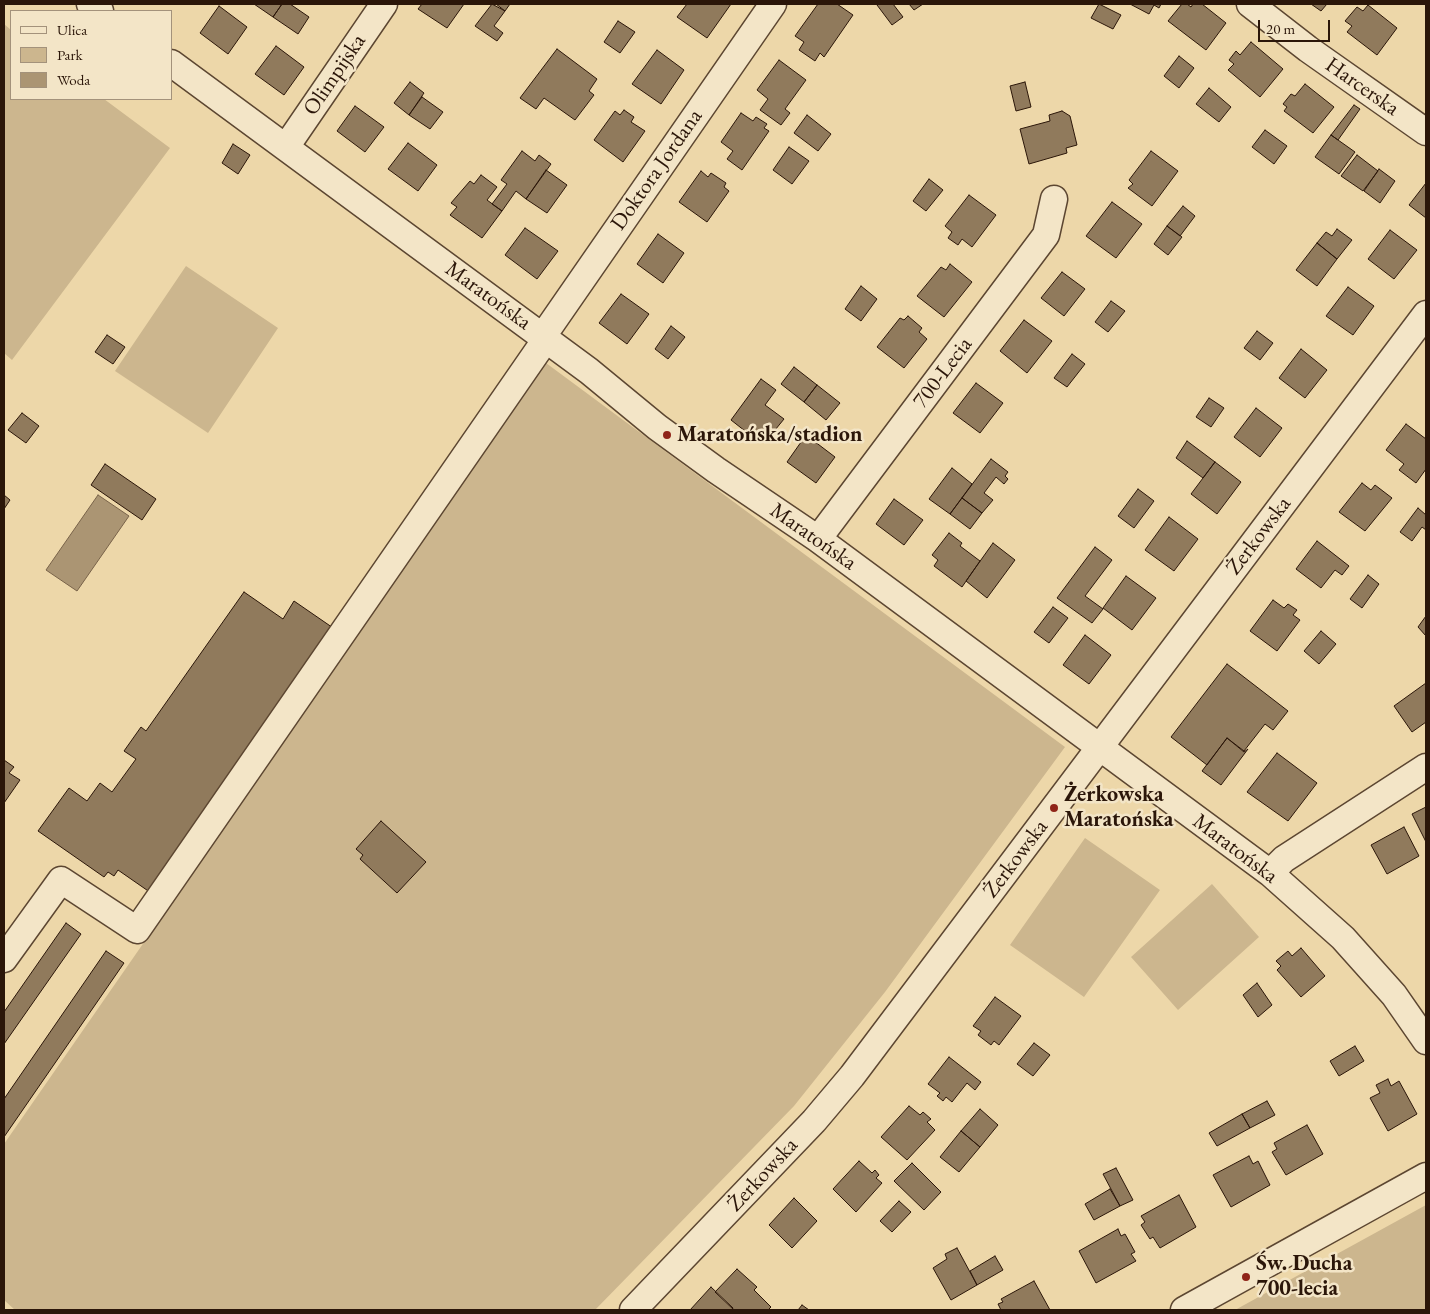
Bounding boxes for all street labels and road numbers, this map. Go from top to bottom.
street label: Olimpijska [298,29,372,121]
street label: Harcerska [1320,52,1404,122]
street label: Doktora Jordana [606,104,708,236]
street label: Maratońska [440,256,536,336]
street label: 700-Lecia [908,332,978,414]
street label: Żerkowska [1221,492,1297,580]
street label: Maratońska [765,498,861,576]
street label: Maratońska [1187,808,1283,890]
street label: Żerkowska [978,815,1054,903]
street label: Żerkowska [722,1133,804,1217]

